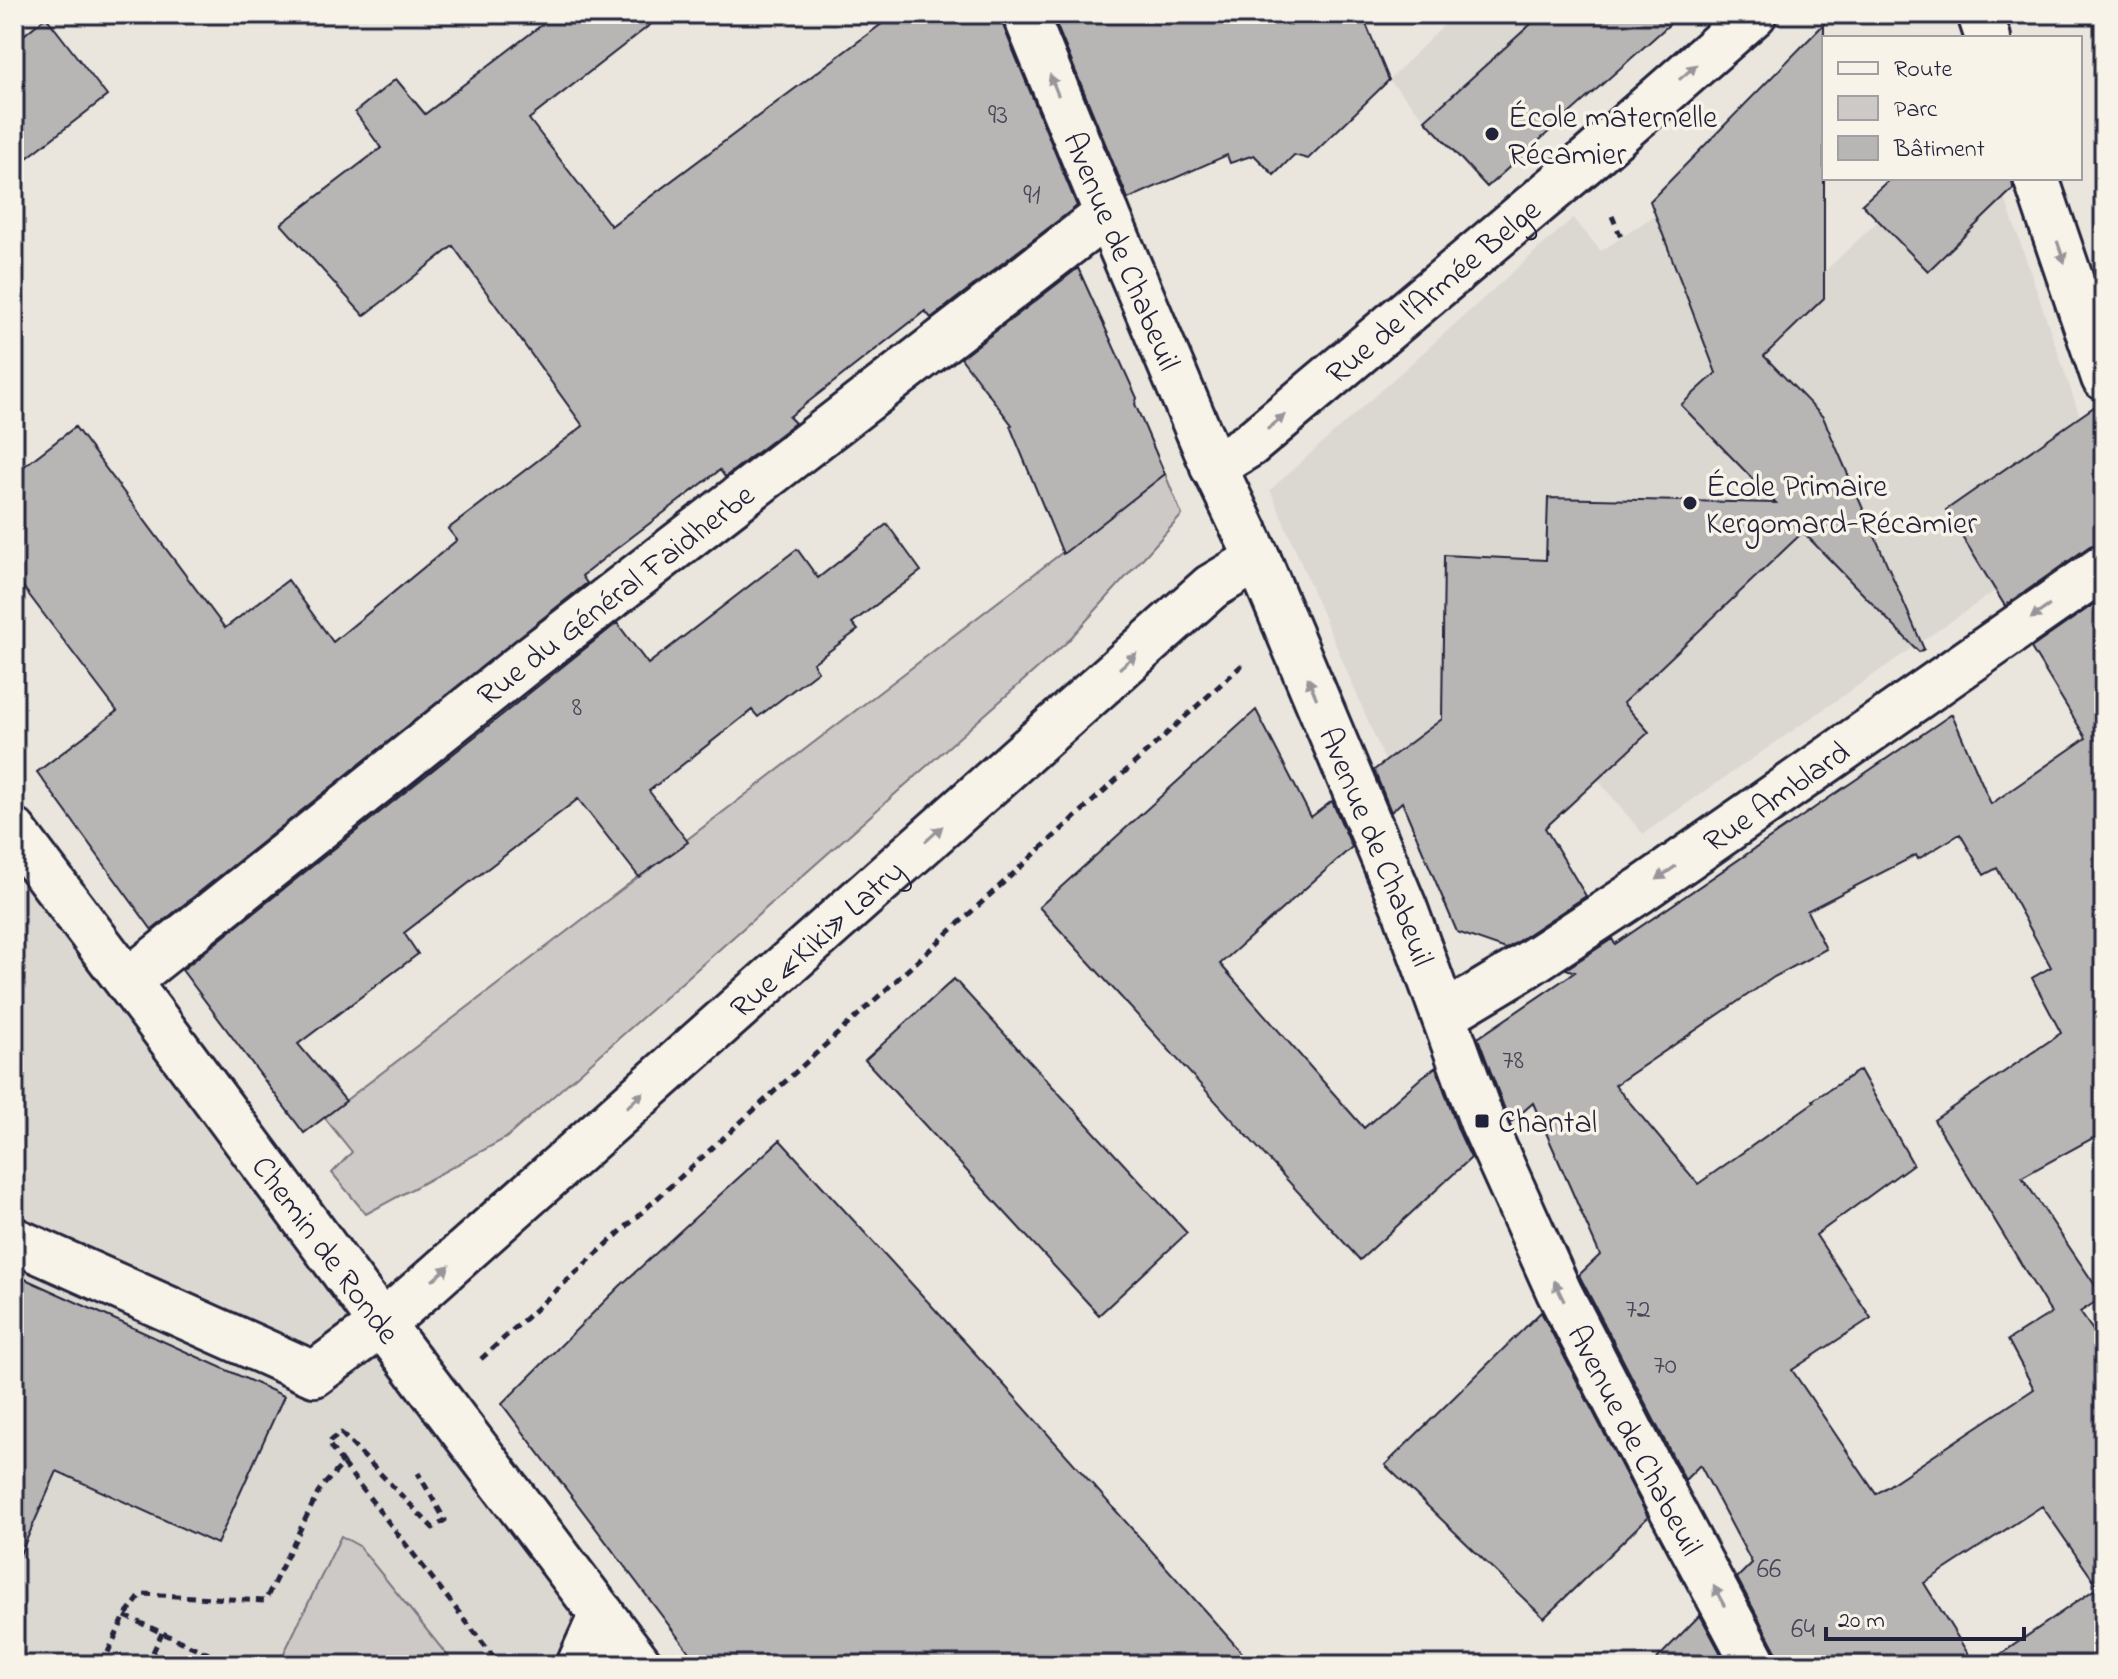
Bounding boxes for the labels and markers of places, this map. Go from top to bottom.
place label: École maternelle Récamier [1508,96,1718,180]
marker: École maternelle Récamier [1483,125,1501,143]
place label: École Primaire Kergomard-Récamier [1706,465,1977,549]
marker: École Primaire Kergomard-Récamier [1681,494,1699,512]
place label: Chantal [1498,1101,1597,1148]
marker: Chantal [1473,1112,1491,1130]

